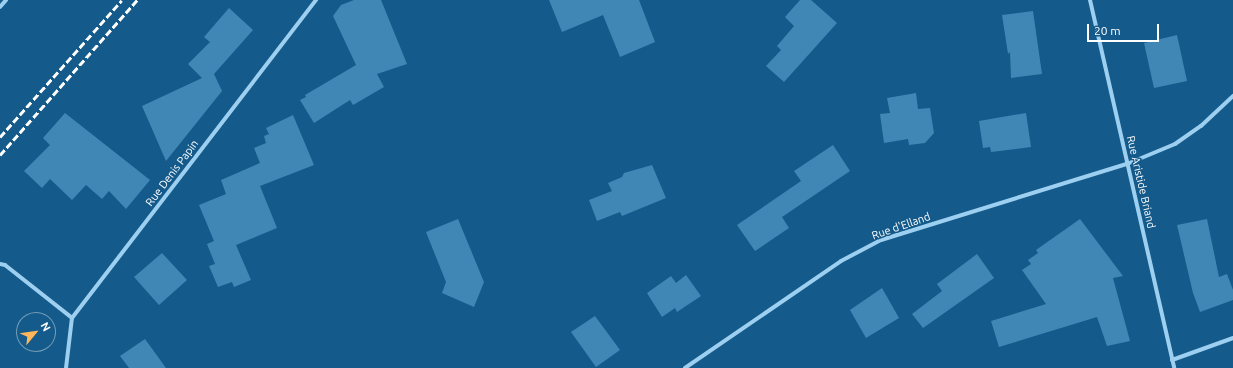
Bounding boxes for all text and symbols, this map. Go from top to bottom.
scale bar [1089,16,1161,42]
text: 20 m [1094,24,1121,37]
street label: Rue Aristide Briand [1124,134,1158,230]
street label: Rue Denis Papin [143,137,201,209]
street label: Rue d'Elland [870,210,932,242]
north arrow [16,312,56,352]
text: N [38,320,53,333]

